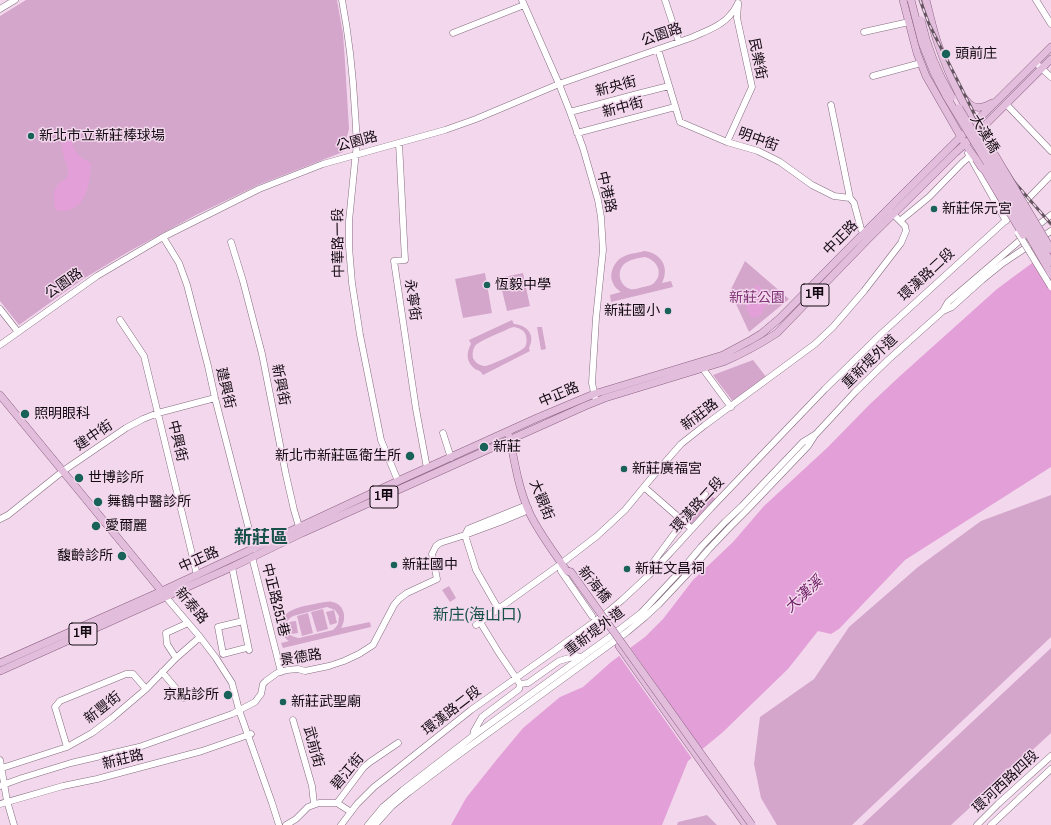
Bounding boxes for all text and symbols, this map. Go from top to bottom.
street label: 公園路 [639,20,685,50]
street label: 民樂街 [745,37,769,81]
place label: 頭前庄 [955,46,997,62]
marker: 頭前庄 [940,48,952,60]
street label: 新央街 [594,73,638,101]
street label: 新中街 [601,94,645,122]
street label: 大漢橋 [966,112,1002,156]
street label: 明中街 [735,125,781,155]
place label: 新北市立新莊棒球場 [39,128,165,144]
street label: 公園路 [335,128,379,156]
marker: 新北市立新莊棒球場 [26,131,36,141]
street label: 中港路 [593,170,619,214]
place label: 新莊保元宮 [942,201,1012,217]
marker: 新莊保元宮 [929,204,939,214]
street label: 中華路一段 [330,208,348,278]
street label: 中正路 [820,217,862,259]
street label: 環漢路二段 [896,245,958,305]
street label: 公園路 [42,265,86,303]
place label: 恆毅中學 [495,277,551,293]
street label: 永寧街 [401,278,423,322]
marker: 恆毅中學 [482,280,492,290]
road number: 1甲 [801,284,829,306]
park label: 新莊公園 [729,290,785,306]
place label: 新莊國小 [604,303,660,319]
marker: 新莊國小 [663,306,673,316]
street label: 重新堤外道 [839,332,901,392]
street label: 新興街 [268,363,292,407]
street label: 建興街 [212,366,238,410]
street label: 中正路 [536,379,582,411]
street label: 新莊路 [678,396,722,434]
place label: 照明眼科 [34,406,90,422]
marker: 照明眼科 [19,408,31,420]
street label: 建中街 [72,417,116,455]
street label: 中興街 [164,419,190,463]
place label: 新莊 [493,439,521,455]
marker: 新莊 [478,441,490,453]
place label: 新北市新莊區衛生所 [275,448,401,464]
marker: 新北市新莊區衛生所 [404,450,416,462]
place label: 新莊廣福宮 [632,461,702,477]
marker: 新莊廣福宮 [619,464,629,474]
place label: 世博診所 [88,470,144,486]
marker: 世博診所 [73,472,85,484]
street label: 環漢路二段 [668,474,728,536]
street label: 大觀街 [525,477,557,523]
road number: 1甲 [370,486,398,508]
place label: 舞鶴中醫診所 [107,494,191,510]
marker: 舞鶴中醫診所 [92,496,104,508]
place label: 愛爾麗 [105,518,147,534]
marker: 愛爾麗 [90,520,102,532]
district label: 新莊區 [234,527,288,549]
street label: 中正路 [176,544,222,576]
place label: 馥齡診所 [57,548,113,564]
marker: 馥齡診所 [116,550,128,562]
place label: 新莊國中 [402,557,458,573]
marker: 新莊國中 [389,560,399,570]
place label: 新莊文昌祠 [635,561,705,577]
street label: 中正路251巷 [258,562,292,638]
street label: 新海橋 [574,563,614,607]
marker: 新莊文昌祠 [622,564,632,574]
water label: 大漢溪 [781,573,827,617]
street label: 新泰路 [171,585,211,627]
street label: 重新堤外道 [562,604,628,660]
district label: 新庄(海山口) [433,606,521,626]
road number: 1甲 [69,623,97,645]
street label: 景德路 [279,646,323,670]
street label: 環漢路二段 [419,683,485,739]
place label: 京點診所 [163,687,219,703]
street label: 新豐街 [81,688,125,728]
marker: 京點診所 [222,689,234,701]
place label: 新莊武聖廟 [291,694,361,710]
marker: 新莊武聖廟 [278,697,288,707]
street label: 武前街 [299,725,327,769]
street label: 新莊路 [101,747,145,773]
street label: 環河西路四段 [970,747,1042,817]
street label: 碧江街 [328,751,368,793]

